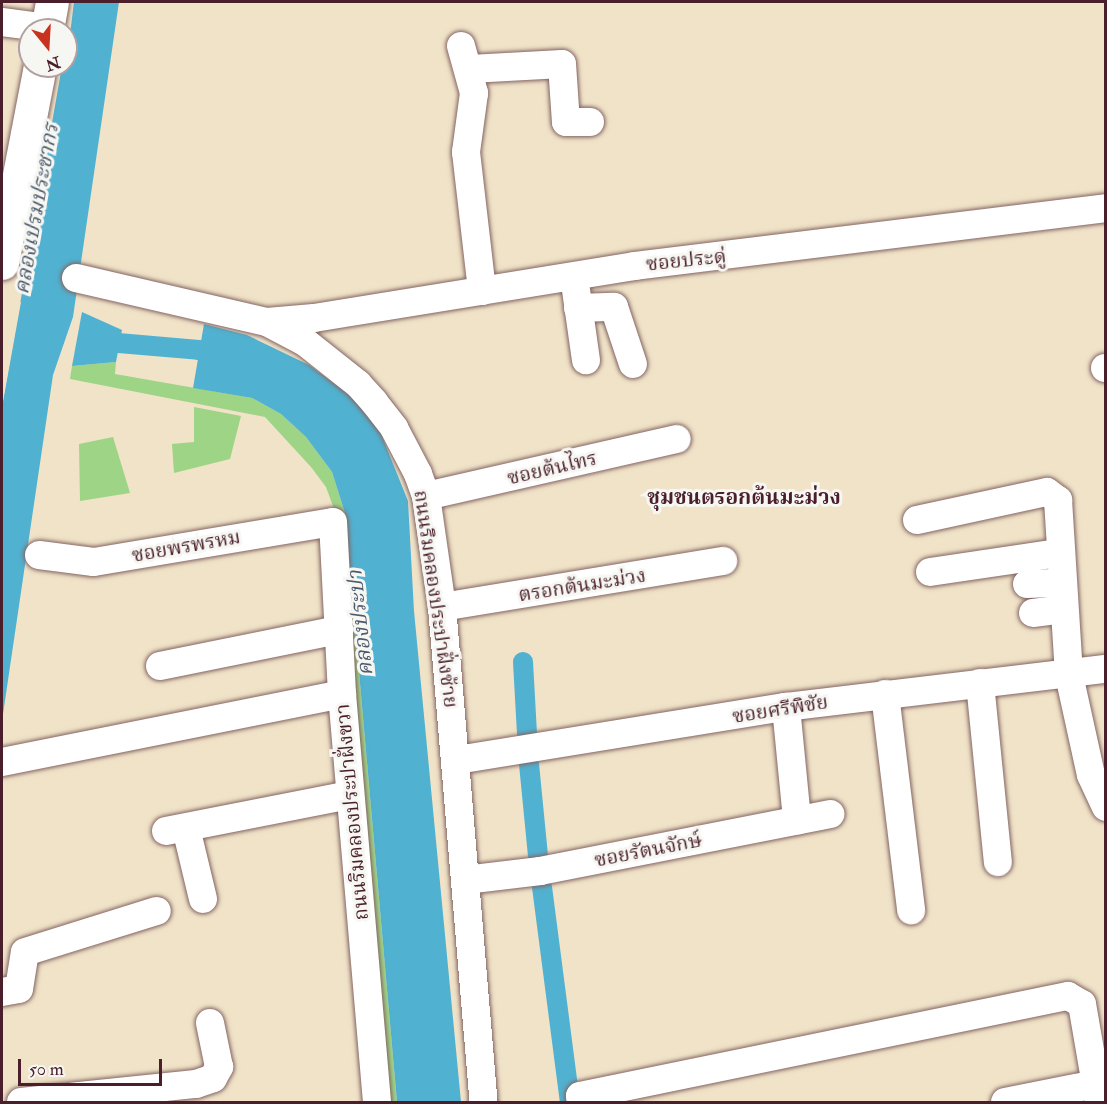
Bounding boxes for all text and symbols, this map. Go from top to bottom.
north arrow [18,18,78,78]
text: N [43,51,63,75]
water label: คลองเปรมประชากร [10,122,64,296]
street label: ซอยประดู่ [645,244,727,276]
street label: ซอยต้นไทร [505,446,599,490]
district label: ชุมชนตรอกต้นมะม่วง [647,485,841,511]
street label: ถนนริมคลองประปาฝั่งซ้าย [409,489,463,709]
street label: ซอยพรพรหม [130,525,242,567]
street label: ตรอกต้นมะม่วง [517,563,647,607]
water label: คลองประปา [343,569,379,677]
street label: ซอยศรีพิชัย [730,690,830,728]
street label: ถนนริมคลองประปาฝั่งขวา [331,703,373,921]
street label: ซอยรัตนจักษ์ [592,828,704,872]
scale bar [21,1047,165,1085]
text: 50 m [29,1058,64,1081]

